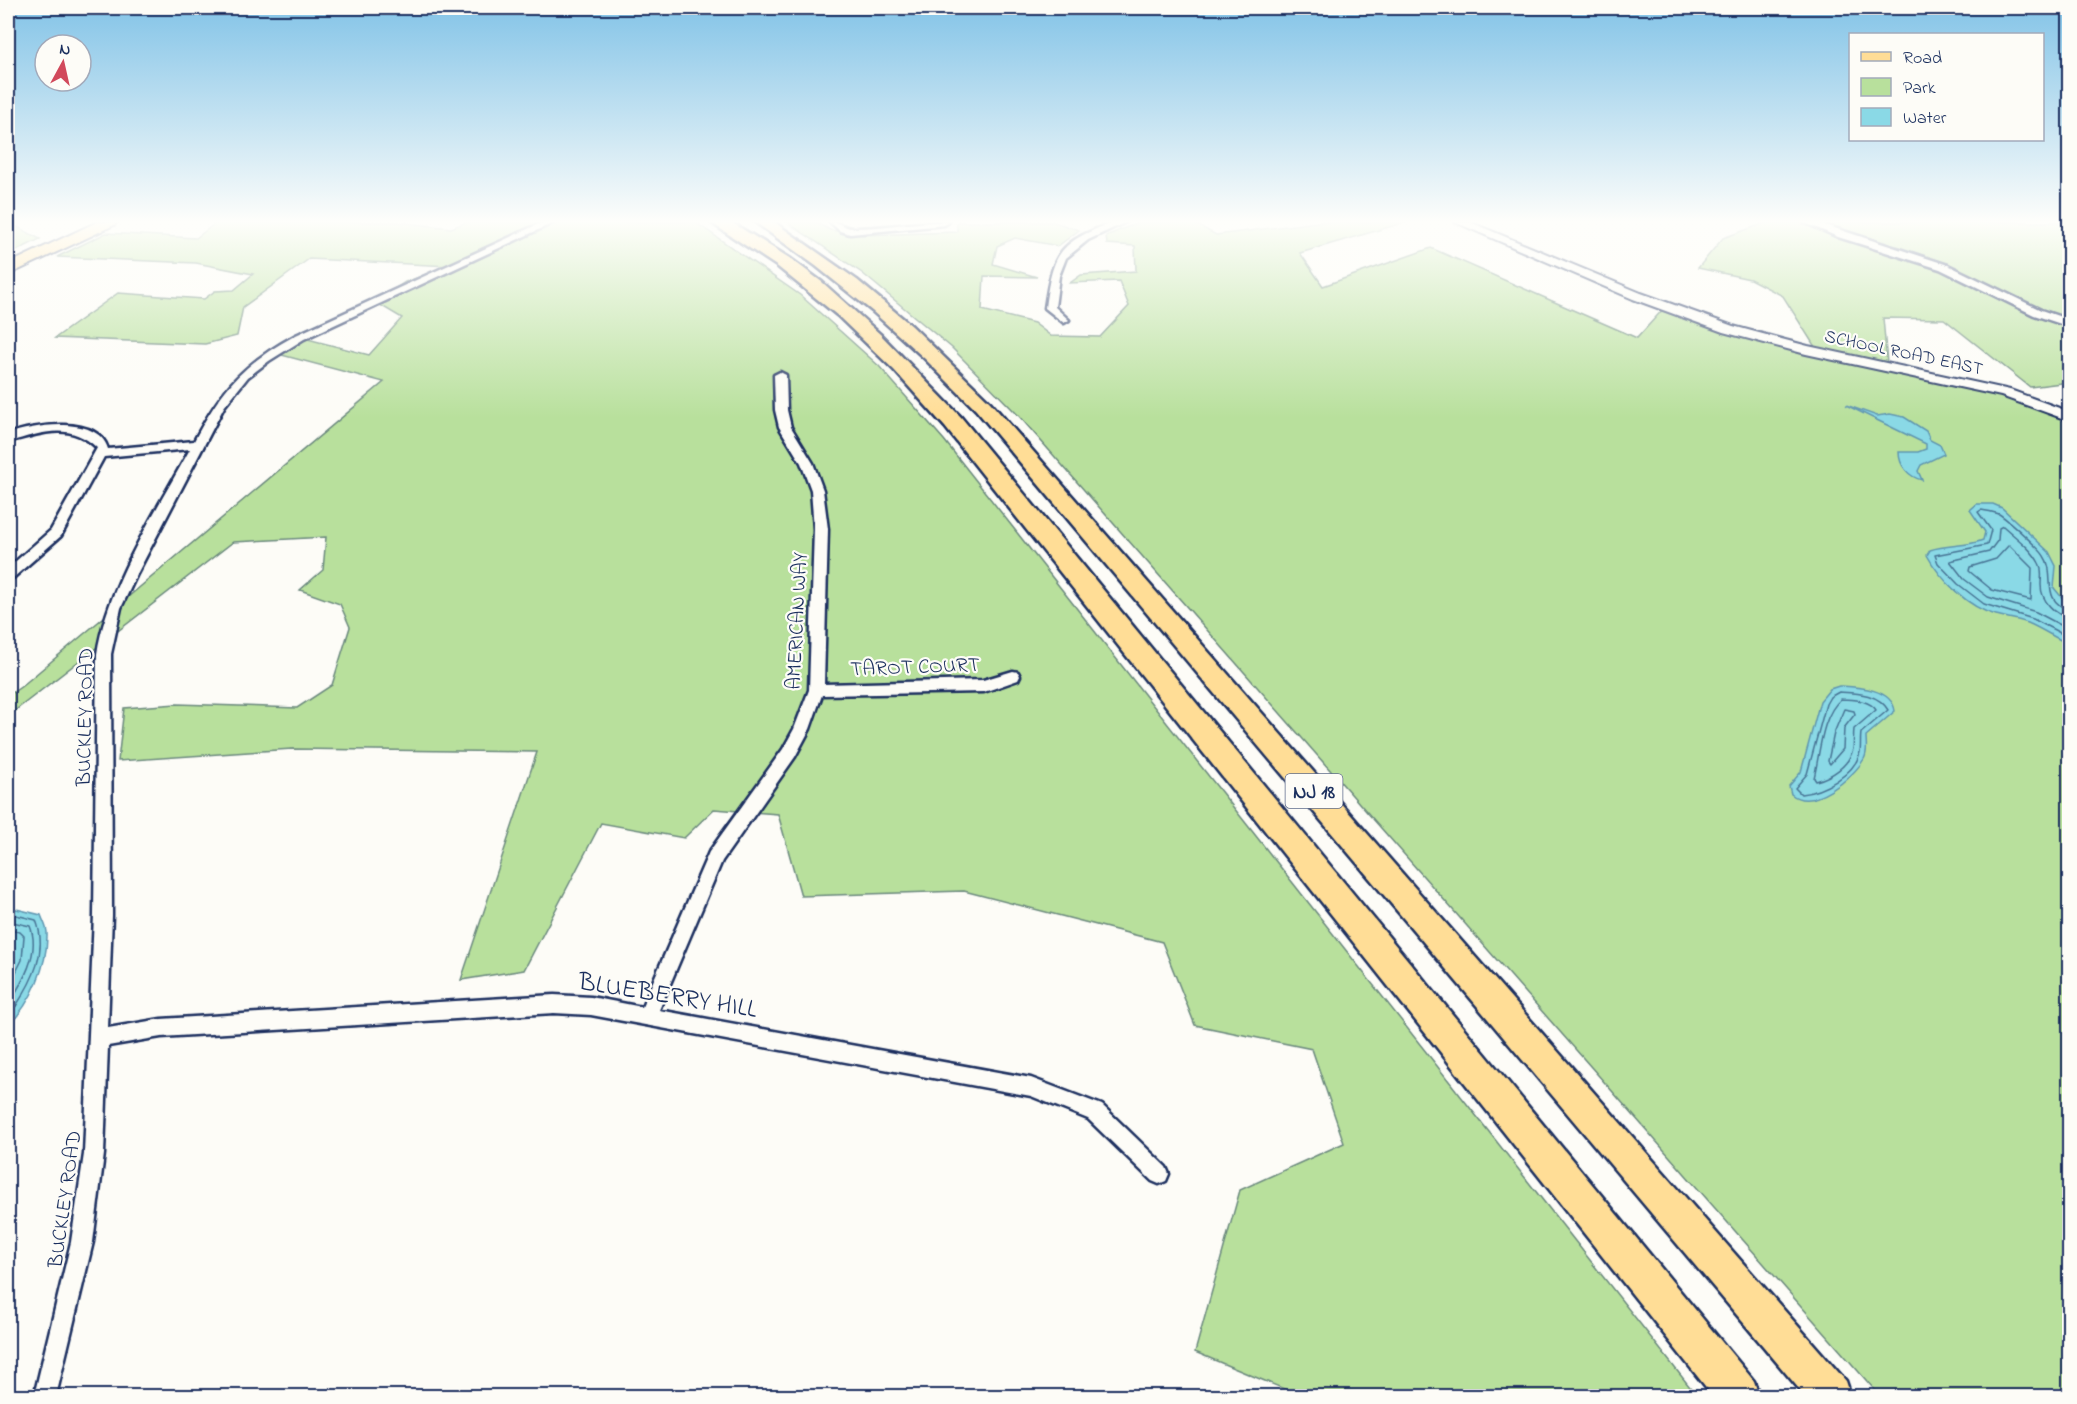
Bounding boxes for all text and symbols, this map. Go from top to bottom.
north arrow [33,33,93,93]
legend [1849,33,2044,141]
text: N [58,37,72,63]
text: Road [1903,46,1942,72]
text: Park [1903,76,1936,102]
text: Water [1903,106,1947,132]
street label: SCHOOL ROAD EAST [1822,324,1985,383]
street label: AMERICAN WAY [779,551,817,691]
street label: BUCKLEY ROAD [70,648,102,788]
street label: TAROT COURT [850,651,980,685]
road number: NJ 18 [1286,774,1342,808]
street label: BLUEBERRY HILL [575,964,760,1030]
street label: BUCKLEY ROAD [41,1129,90,1271]

